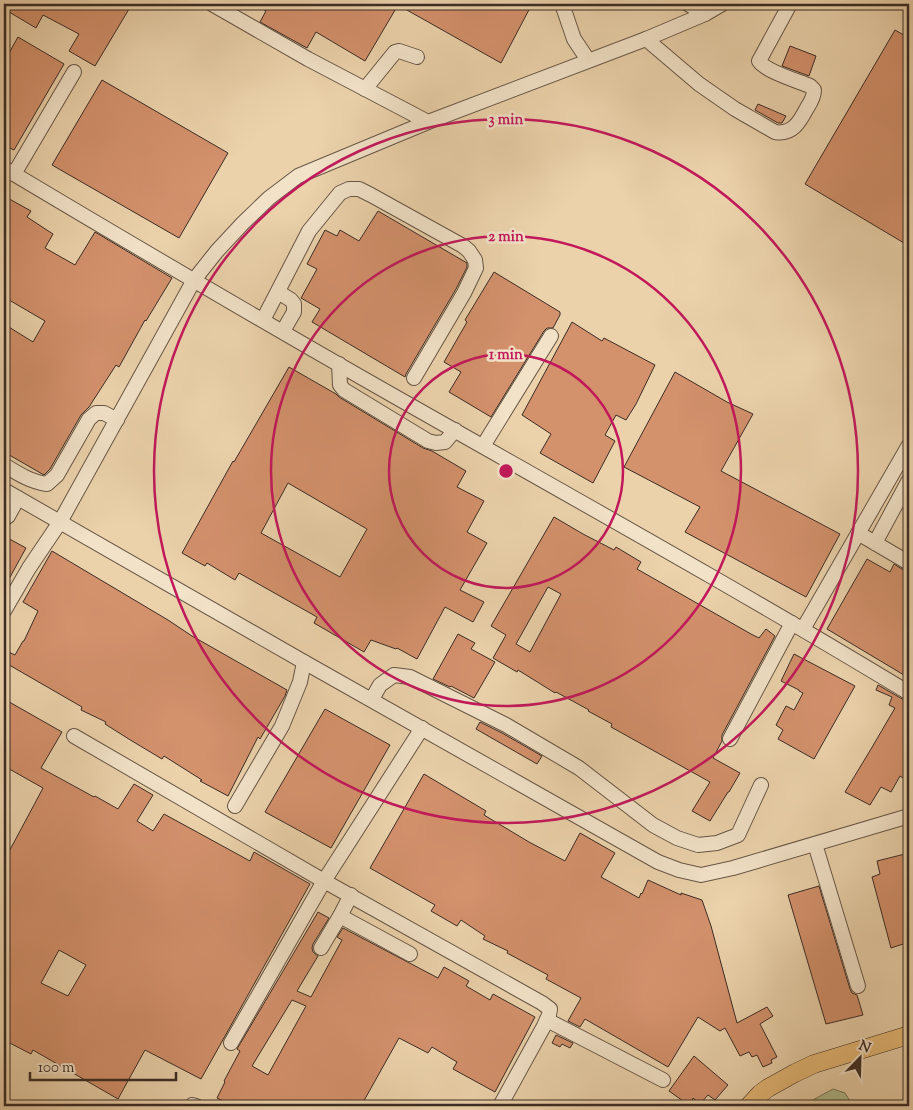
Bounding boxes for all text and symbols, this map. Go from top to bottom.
text: 3 min [489,110,524,131]
text: 2 min [488,227,524,248]
text: 1 min [489,345,523,366]
centre of rings [497,462,515,480]
north arrow [836,1032,886,1082]
text: N [855,1036,873,1059]
scale bar [30,1050,176,1082]
text: 100 m [38,1058,75,1079]

